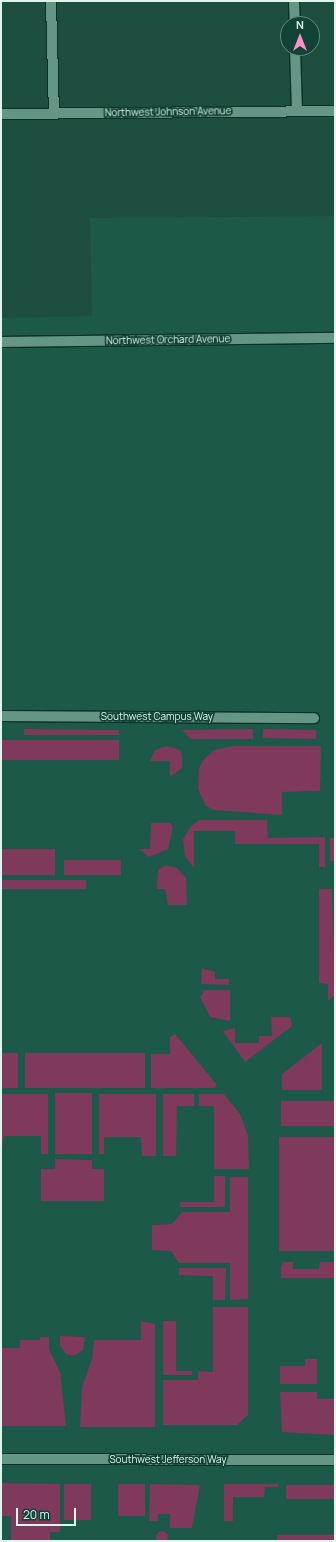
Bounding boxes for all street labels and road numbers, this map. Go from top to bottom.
street label: Northwest Johnson Avenue [105,105,231,119]
street label: Northwest Orchard Avenue [106,333,230,347]
street label: Southwest Campus Way [101,711,213,723]
street label: Southwest Jefferson Way [109,1454,227,1466]

